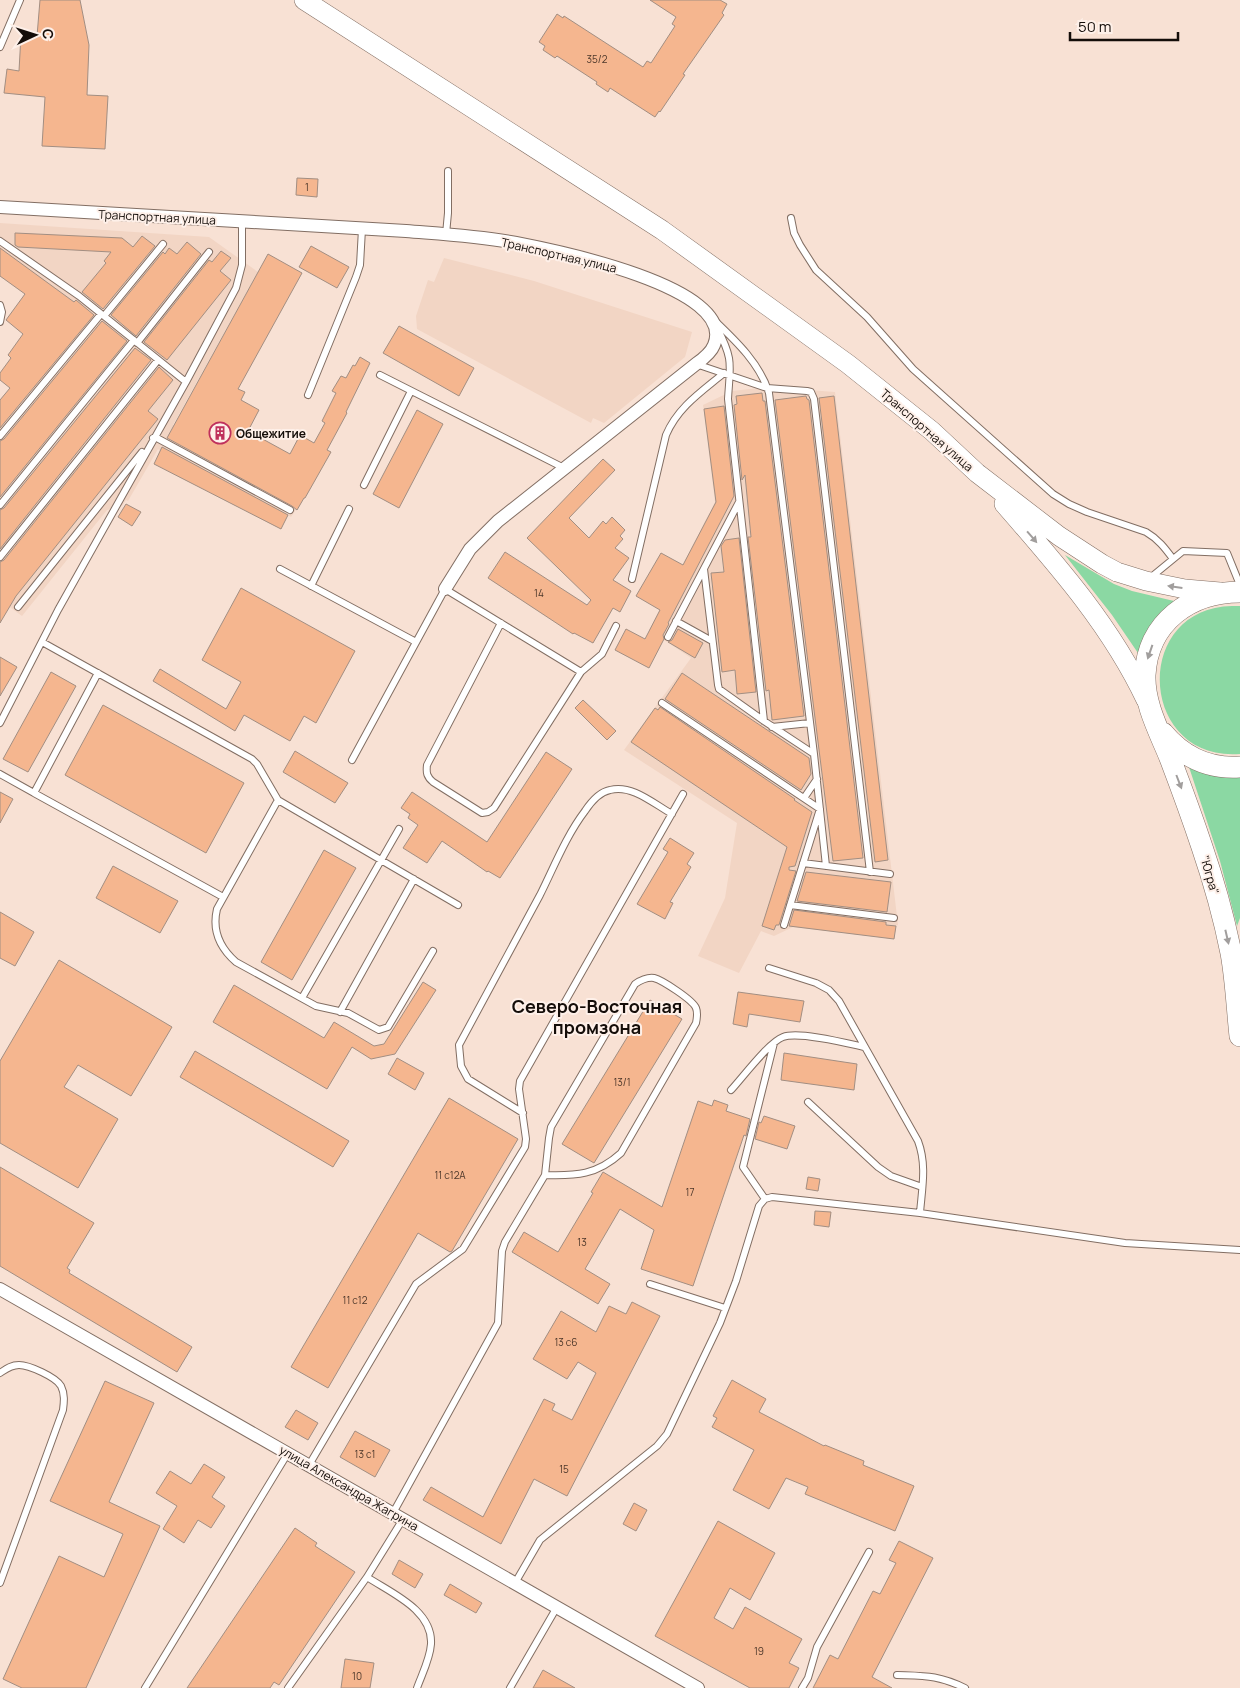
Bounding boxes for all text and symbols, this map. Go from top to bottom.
north arrow [10,10,60,60]
scale bar [1070,10,1178,42]
text: 50 m [1078,16,1112,37]
text: С [39,28,58,40]
house number: 35/2 [587,52,608,66]
house number: 1 [305,180,309,194]
street label: Транспортная улица [98,205,216,229]
street label: Транспортная улица [500,233,618,277]
street label: Транспортная улица [877,385,977,475]
building icon: Общежитие [208,421,232,445]
place label: Общежитие [236,425,306,442]
one-way arrow [1027,530,1038,543]
one-way arrow [1167,583,1183,591]
house number: 14 [534,586,544,600]
one-way arrow [1146,645,1154,660]
one-way arrow [1175,775,1183,790]
street label: "Югра" [1196,854,1224,896]
one-way arrow [1223,929,1231,944]
district label: Северо-Восточная промзона [512,994,682,1039]
house number: 13/1 [613,1075,631,1089]
house number: 11 с12А [434,1168,466,1182]
house number: 17 [686,1185,694,1199]
house number: 13 [577,1235,587,1249]
house number: 11 с12 [343,1293,368,1307]
house number: 13 с6 [554,1335,578,1349]
street label: улица Александра Жагрина [276,1441,422,1535]
house number: 13 с1 [355,1447,375,1461]
house number: 15 [559,1462,569,1476]
house number: 19 [754,1644,764,1658]
house number: 10 [352,1669,362,1683]

